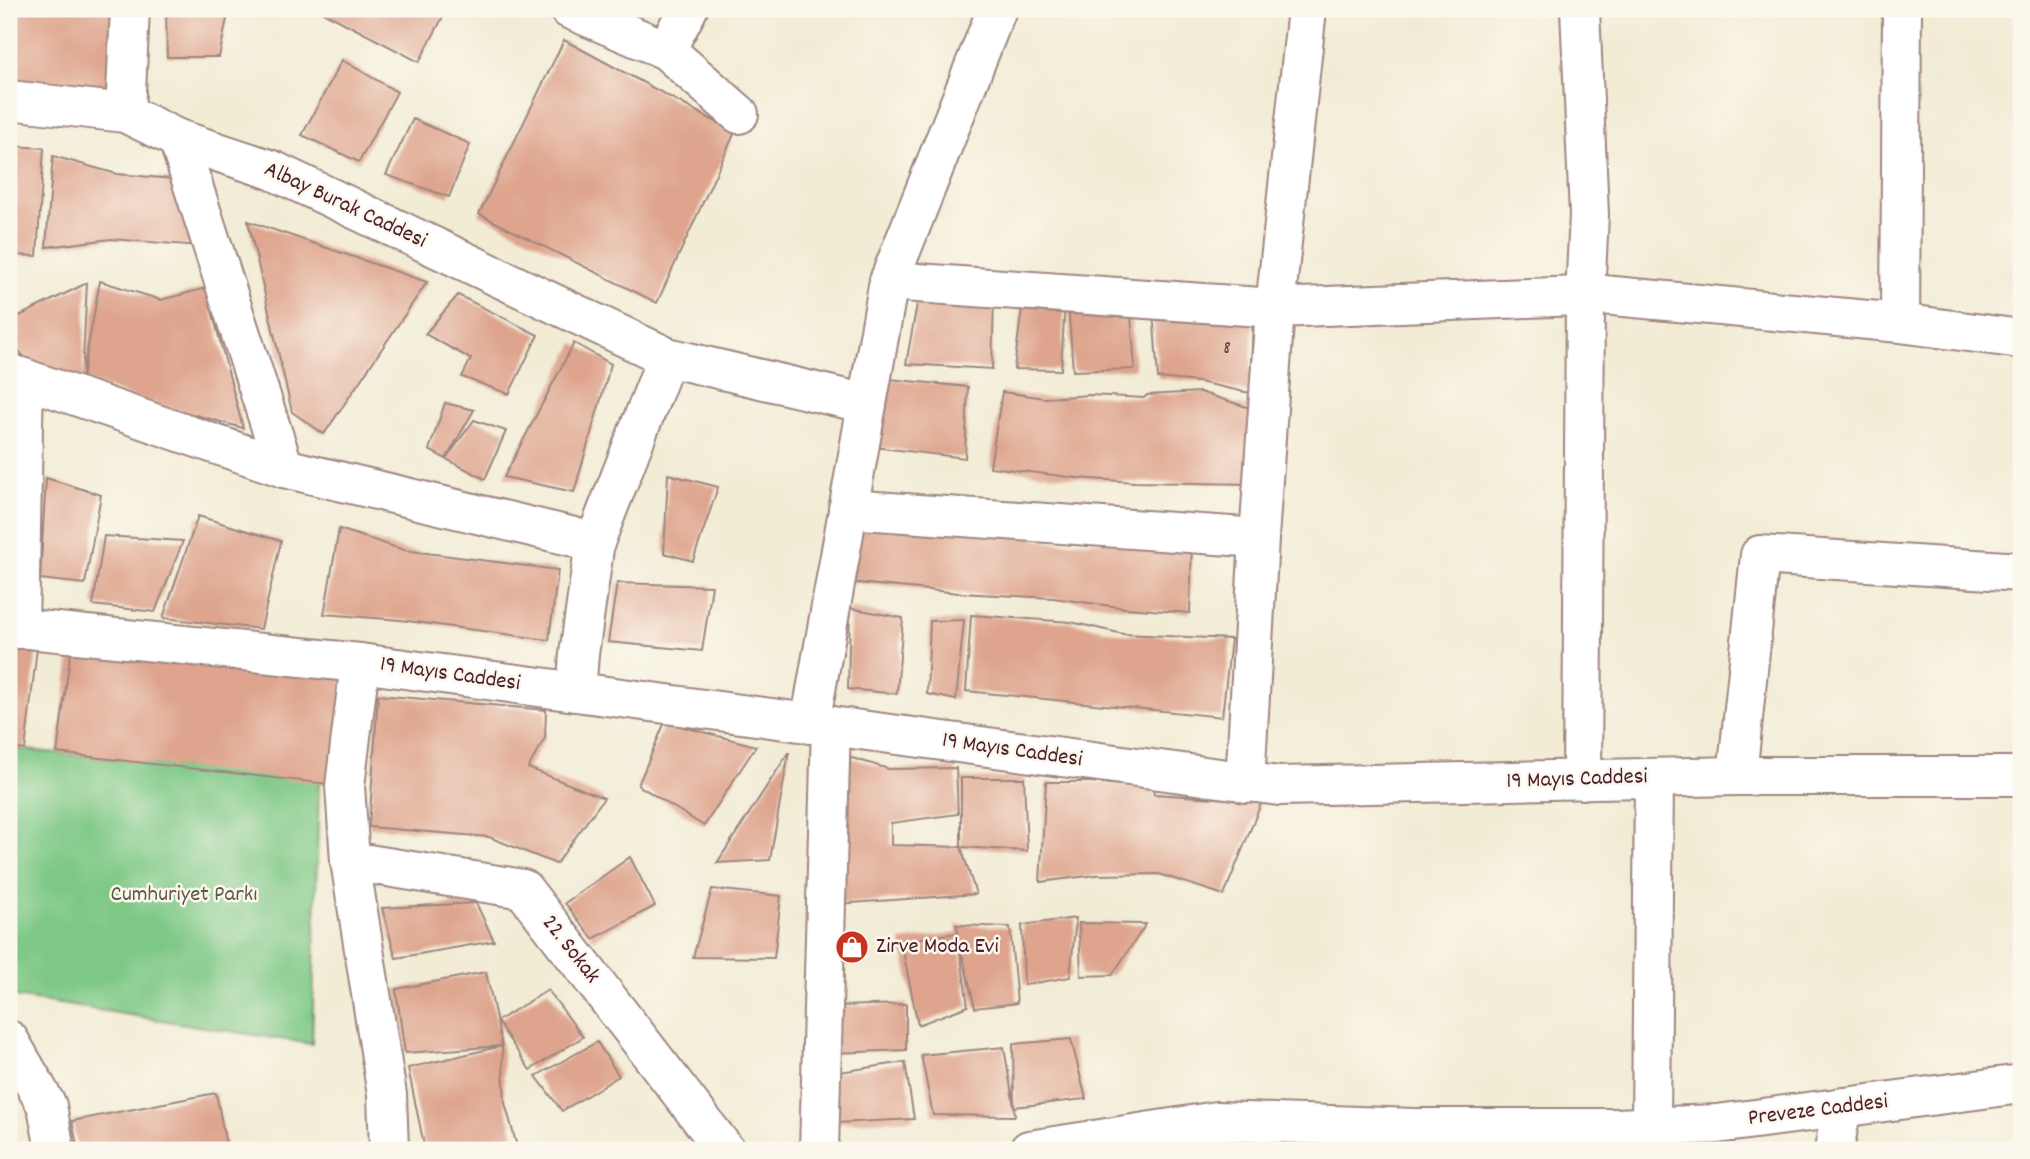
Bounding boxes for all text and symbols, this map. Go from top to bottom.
street label: Albay Burak Caddesi [258,154,432,258]
house number: 8 [1223,336,1231,363]
street label: 19 Mayıs Caddesi [378,649,522,701]
street label: 19 Mayıs Caddesi [940,725,1084,777]
street label: 19 Mayıs Caddesi [1506,761,1648,799]
park label: Cumhuriyet Parkı [111,879,257,912]
street label: 22. Sokak [533,909,607,991]
shop icon: Zirve Moda Evi [833,928,871,966]
place label: Zirve Moda Evi [876,931,999,964]
street label: Preveze Caddesi [1746,1086,1890,1136]

